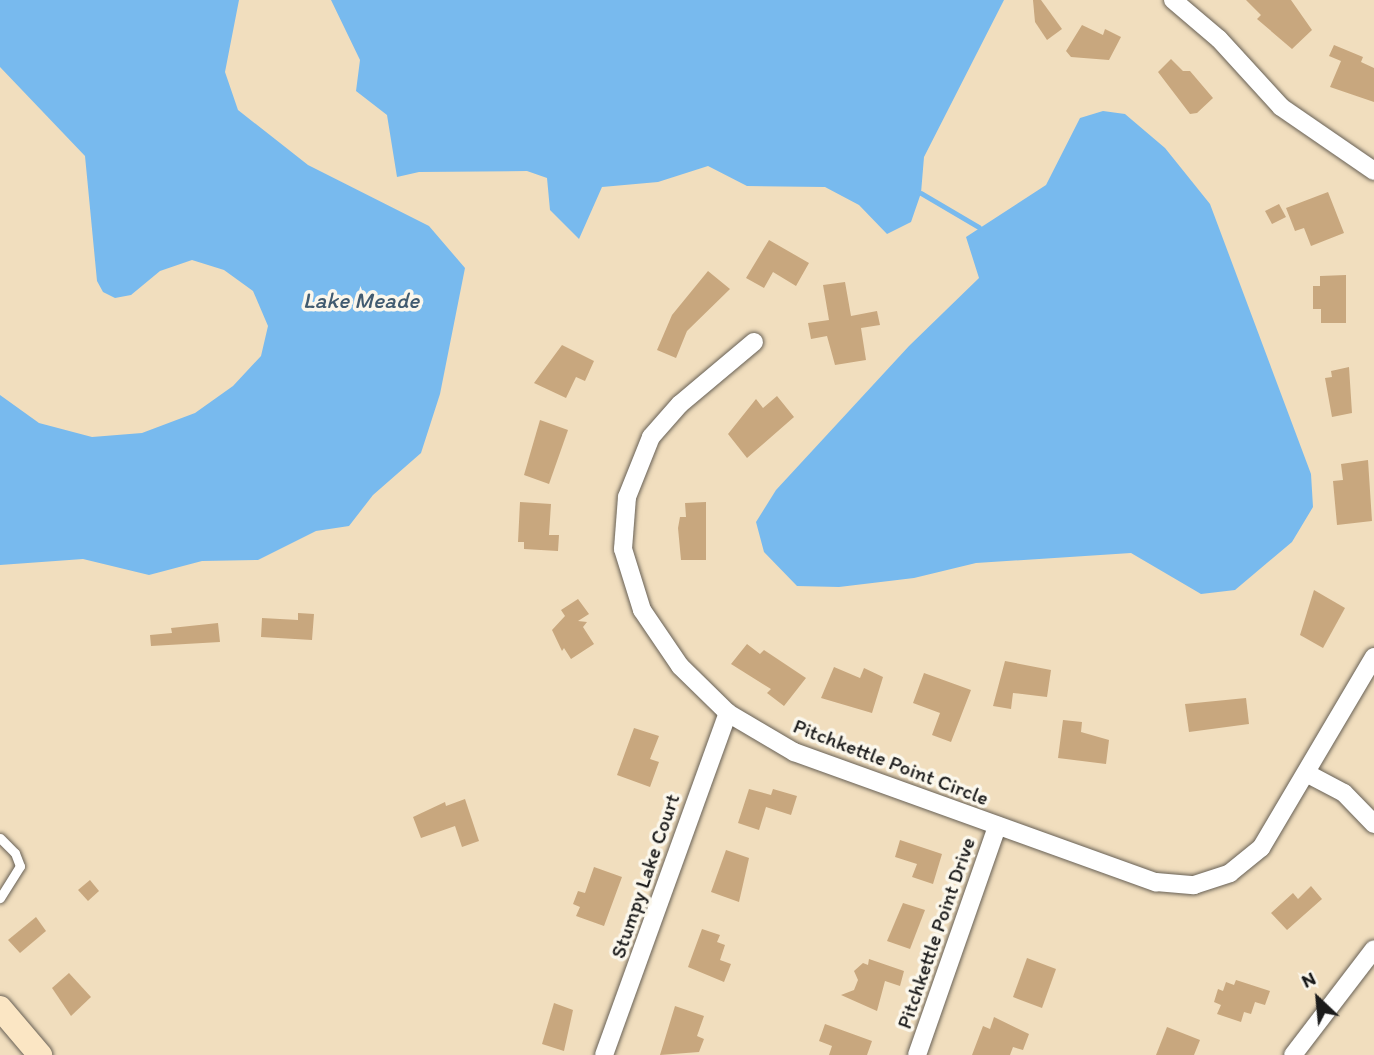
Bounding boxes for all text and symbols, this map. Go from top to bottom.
water label: Lake Meade [303,286,419,314]
street label: Pitchkettle Point Circle [790,713,992,811]
street label: Stumpy Lake Court [605,790,685,962]
street label: Pitchkettle Point Drive [891,833,981,1033]
north arrow [1283,964,1353,1034]
text: N [1298,967,1319,993]

